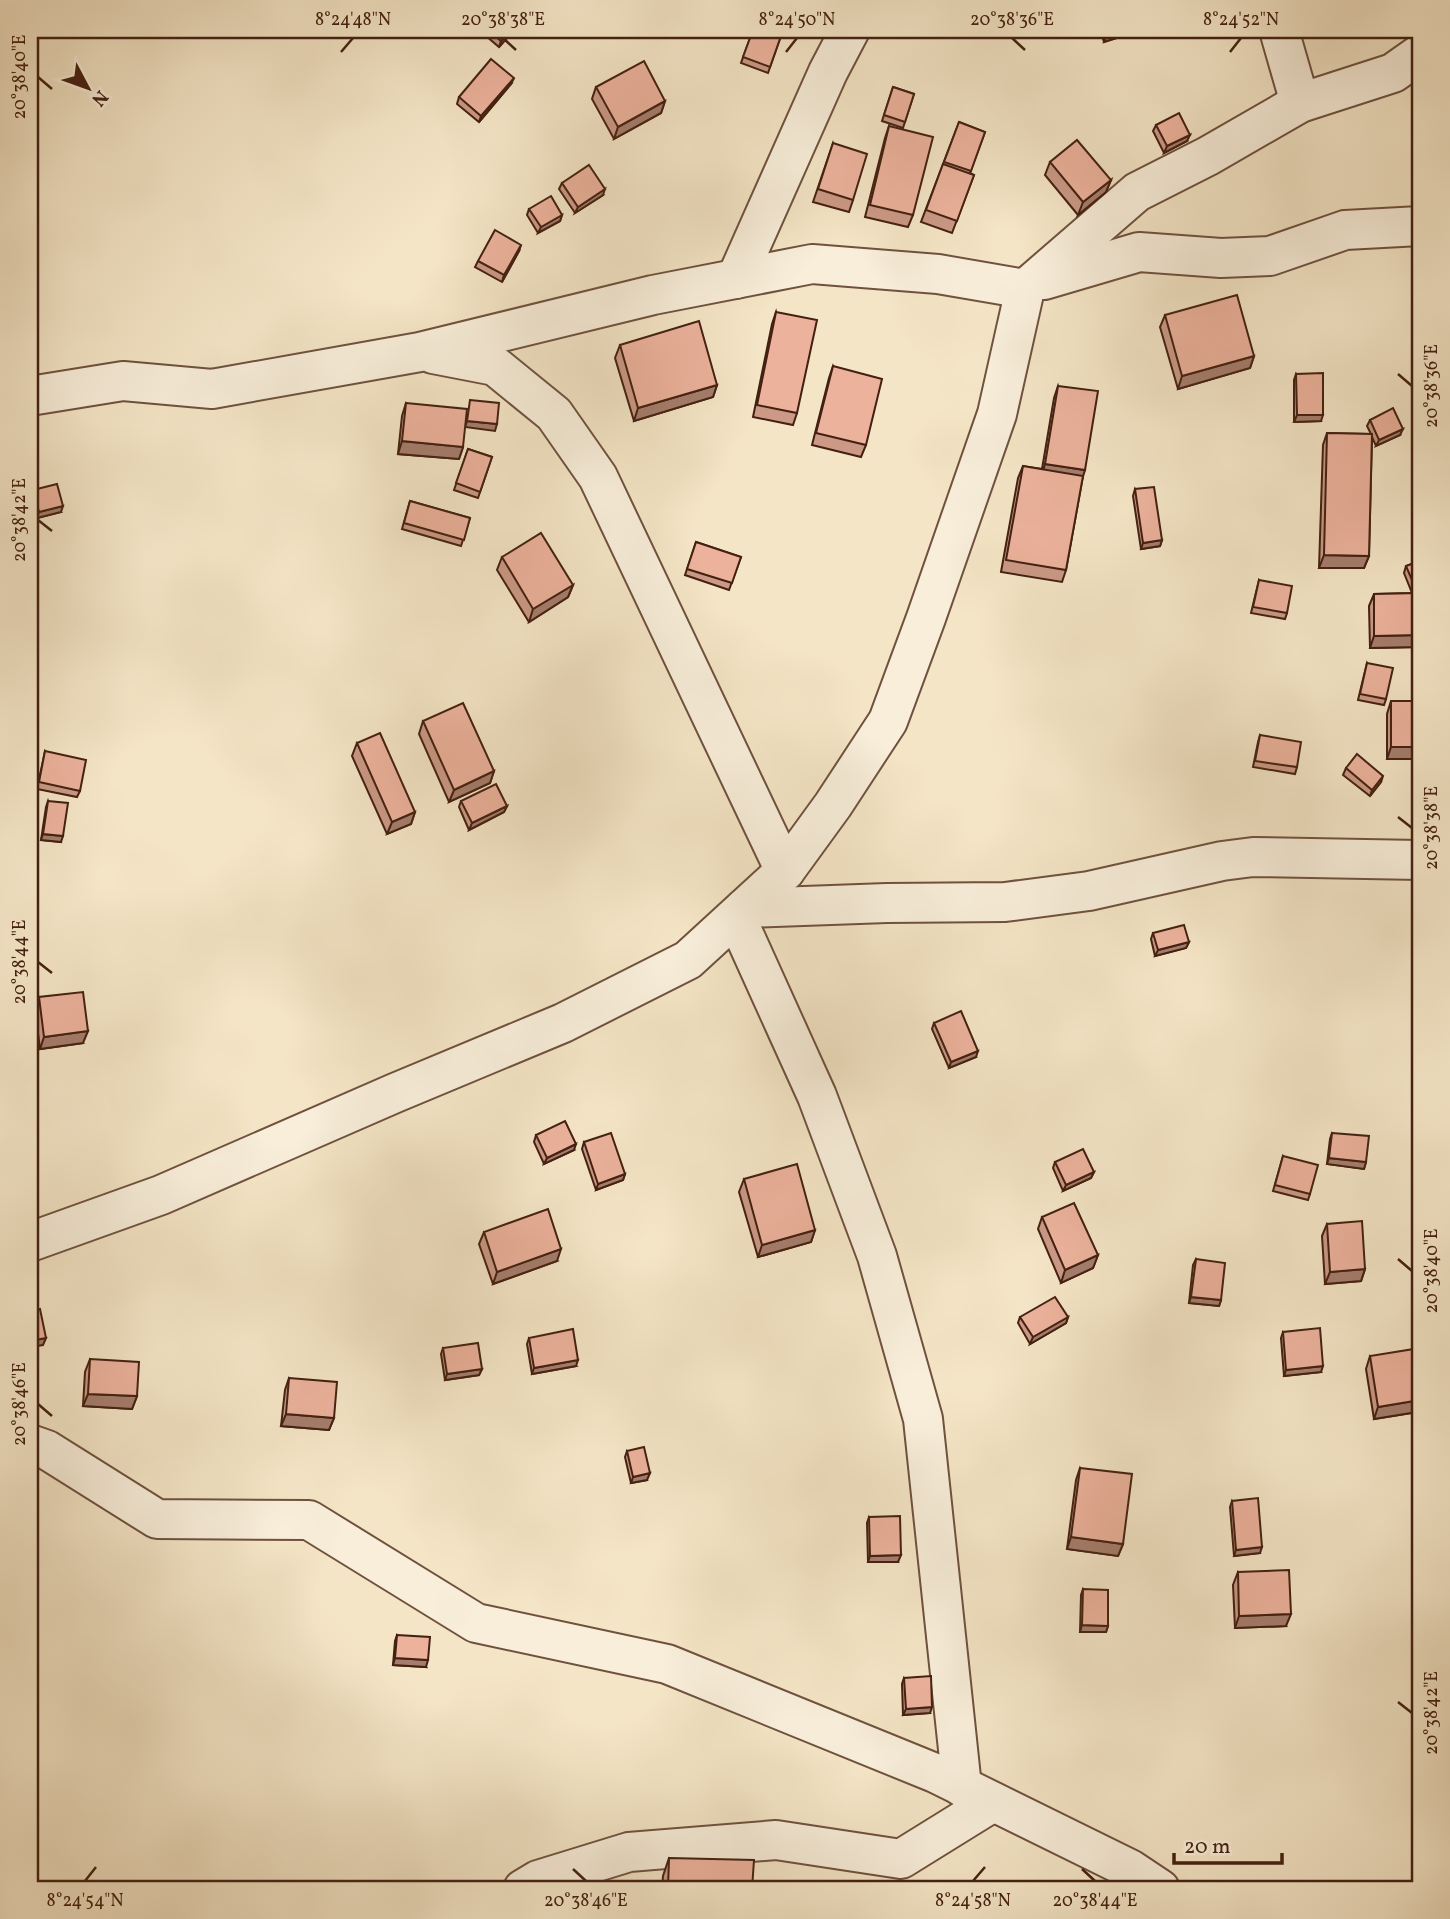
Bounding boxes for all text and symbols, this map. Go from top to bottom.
text: 8°24'48"N [315,8,391,33]
text: 20°38'38"E [461,8,545,33]
text: 8°24'50"N [759,8,835,33]
text: 20°38'36"E [970,8,1054,33]
text: 8°24'52"N [1203,8,1279,33]
text: 20°38'40"E [8,34,33,120]
north arrow [52,52,122,122]
text: N [85,84,114,112]
text: 20°38'36"E [1420,344,1445,428]
text: 20°38'42"E [8,478,33,562]
text: 20°38'38"E [1420,786,1445,870]
text: 20°38'44"E [8,919,33,1005]
text: 20°38'40"E [1420,1228,1445,1314]
text: 20°38'46"E [8,1362,33,1446]
text: 20°38'42"E [1420,1671,1445,1755]
scale bar [1174,1821,1282,1865]
text: 20 m [1184,1833,1230,1862]
text: 8°24'54"N [47,1889,124,1914]
text: 20°38'46"E [544,1889,628,1914]
text: 8°24'58"N [935,1889,1011,1914]
text: 20°38'44"E [1052,1889,1138,1914]

